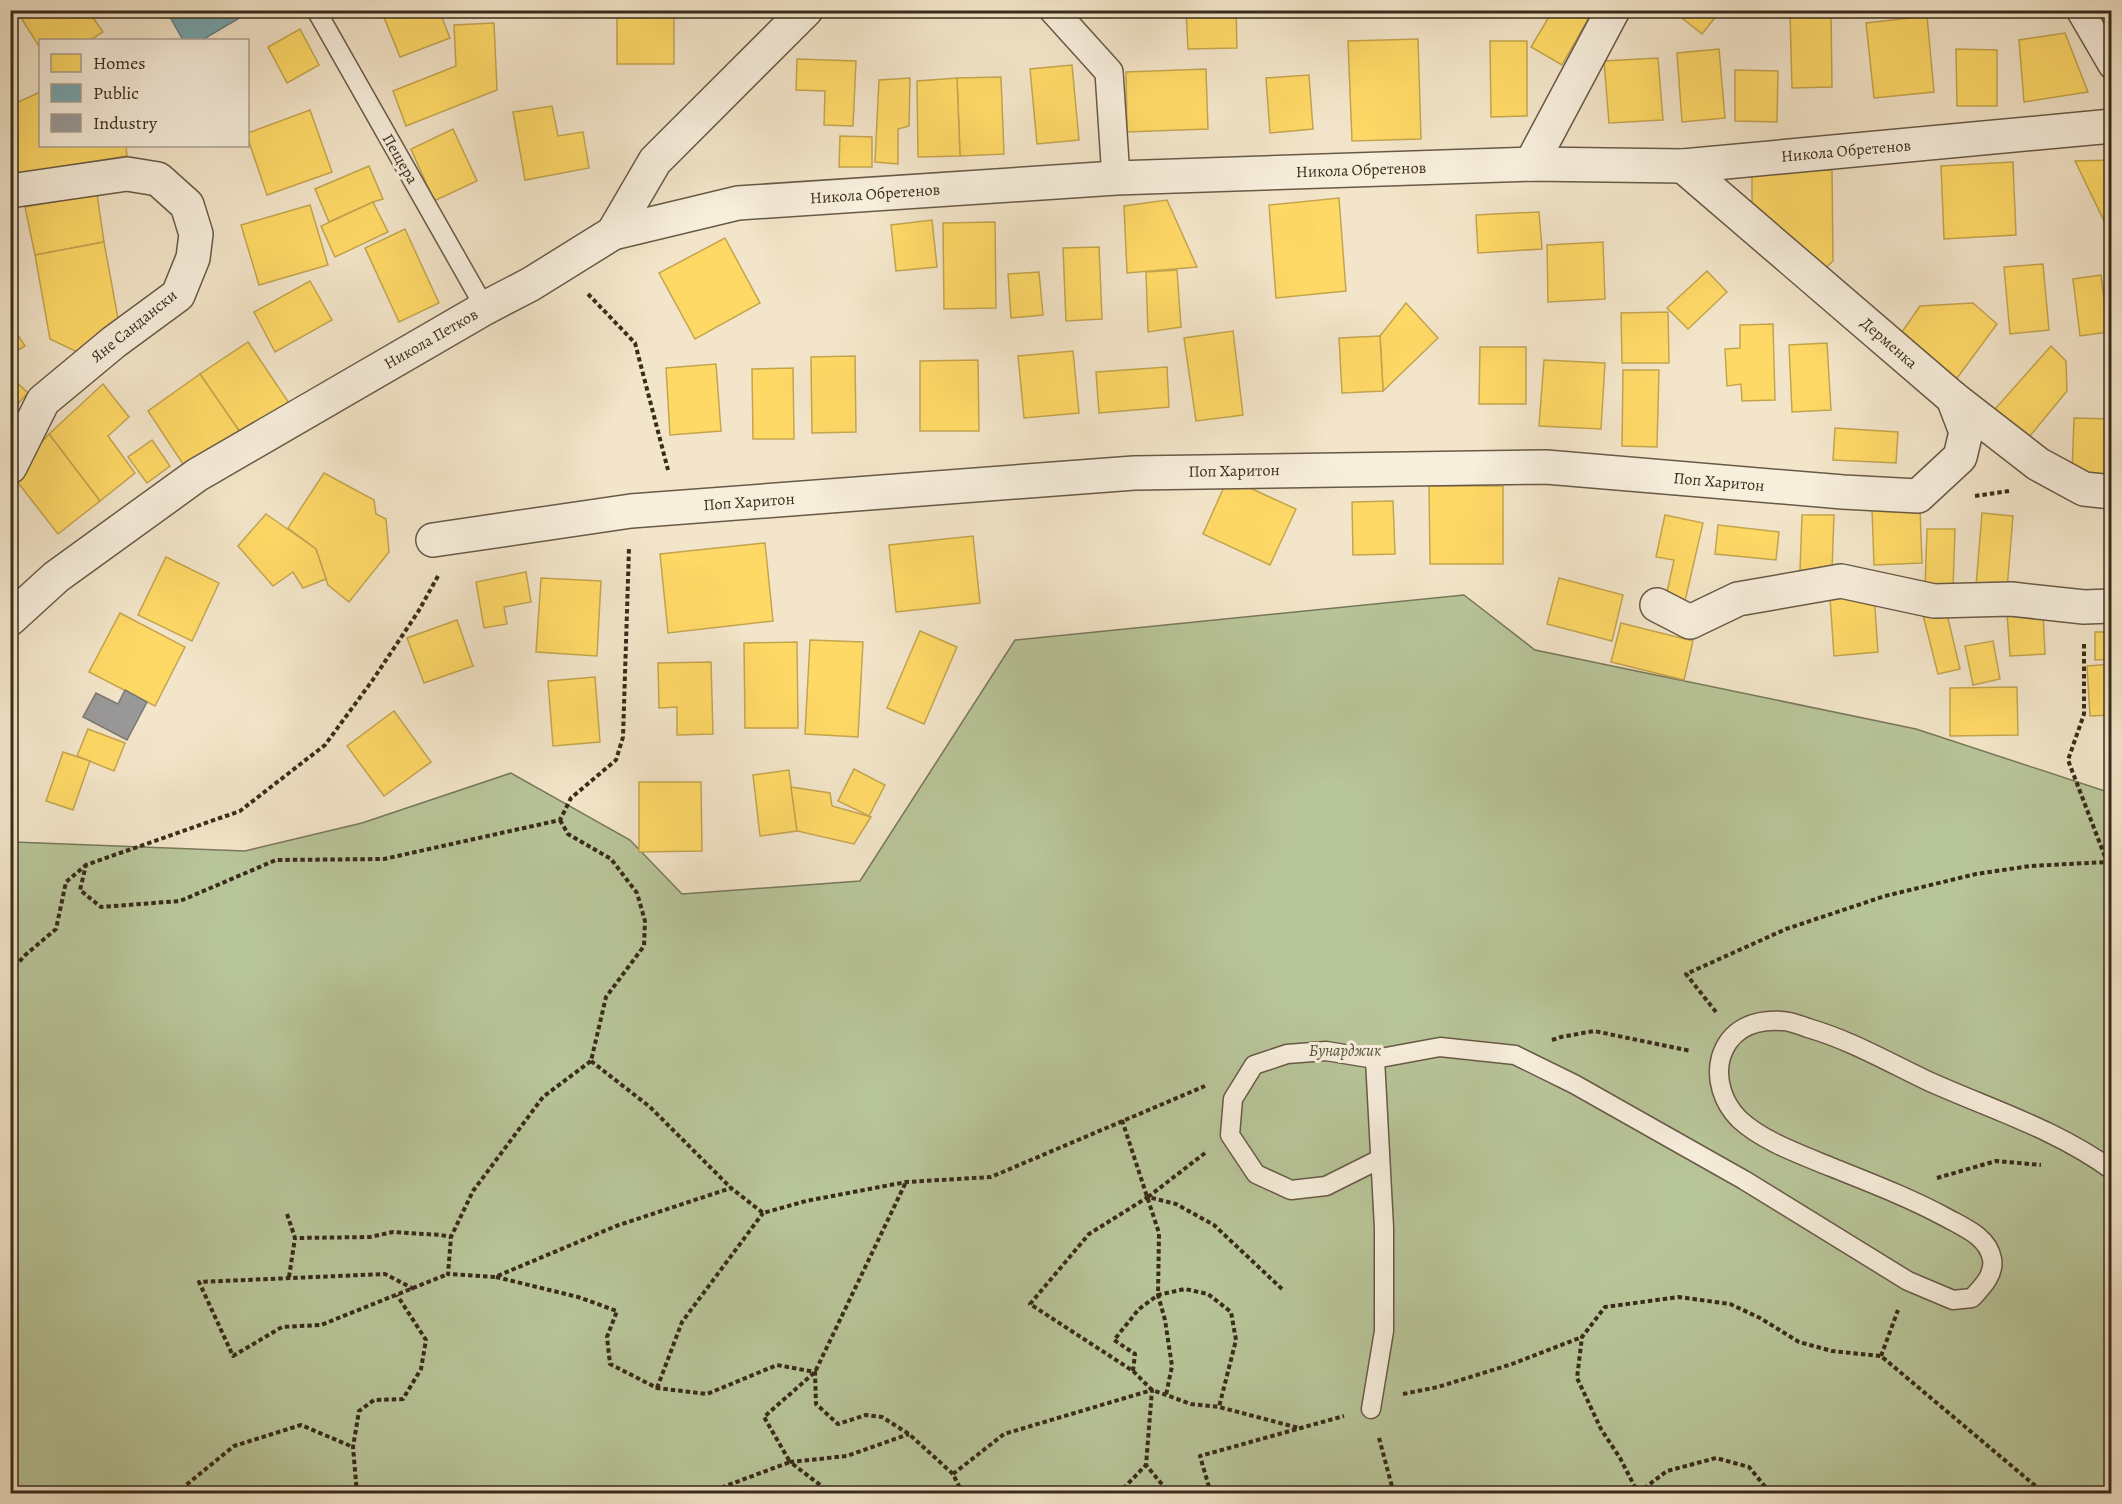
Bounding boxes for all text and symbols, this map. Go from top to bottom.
legend [39,39,249,147]
text: Homes [93,51,145,75]
text: Public [93,81,139,105]
text: Industry [93,111,158,135]
street label: Пещера [377,130,423,189]
street label: Никола Обретенов [1780,134,1912,168]
street label: Никола Обретенов [1295,157,1427,183]
street label: Никола Обретенов [809,178,941,210]
street label: Яне Сандански [86,284,182,368]
street label: Никола Петков [380,303,482,375]
street label: Дерменка [1856,312,1923,374]
street label: Поп Харитон [1188,459,1280,483]
street label: Поп Харитон [1673,467,1765,497]
street label: Поп Харитон [703,488,795,516]
park label: Бунарджик [1309,1040,1381,1062]

